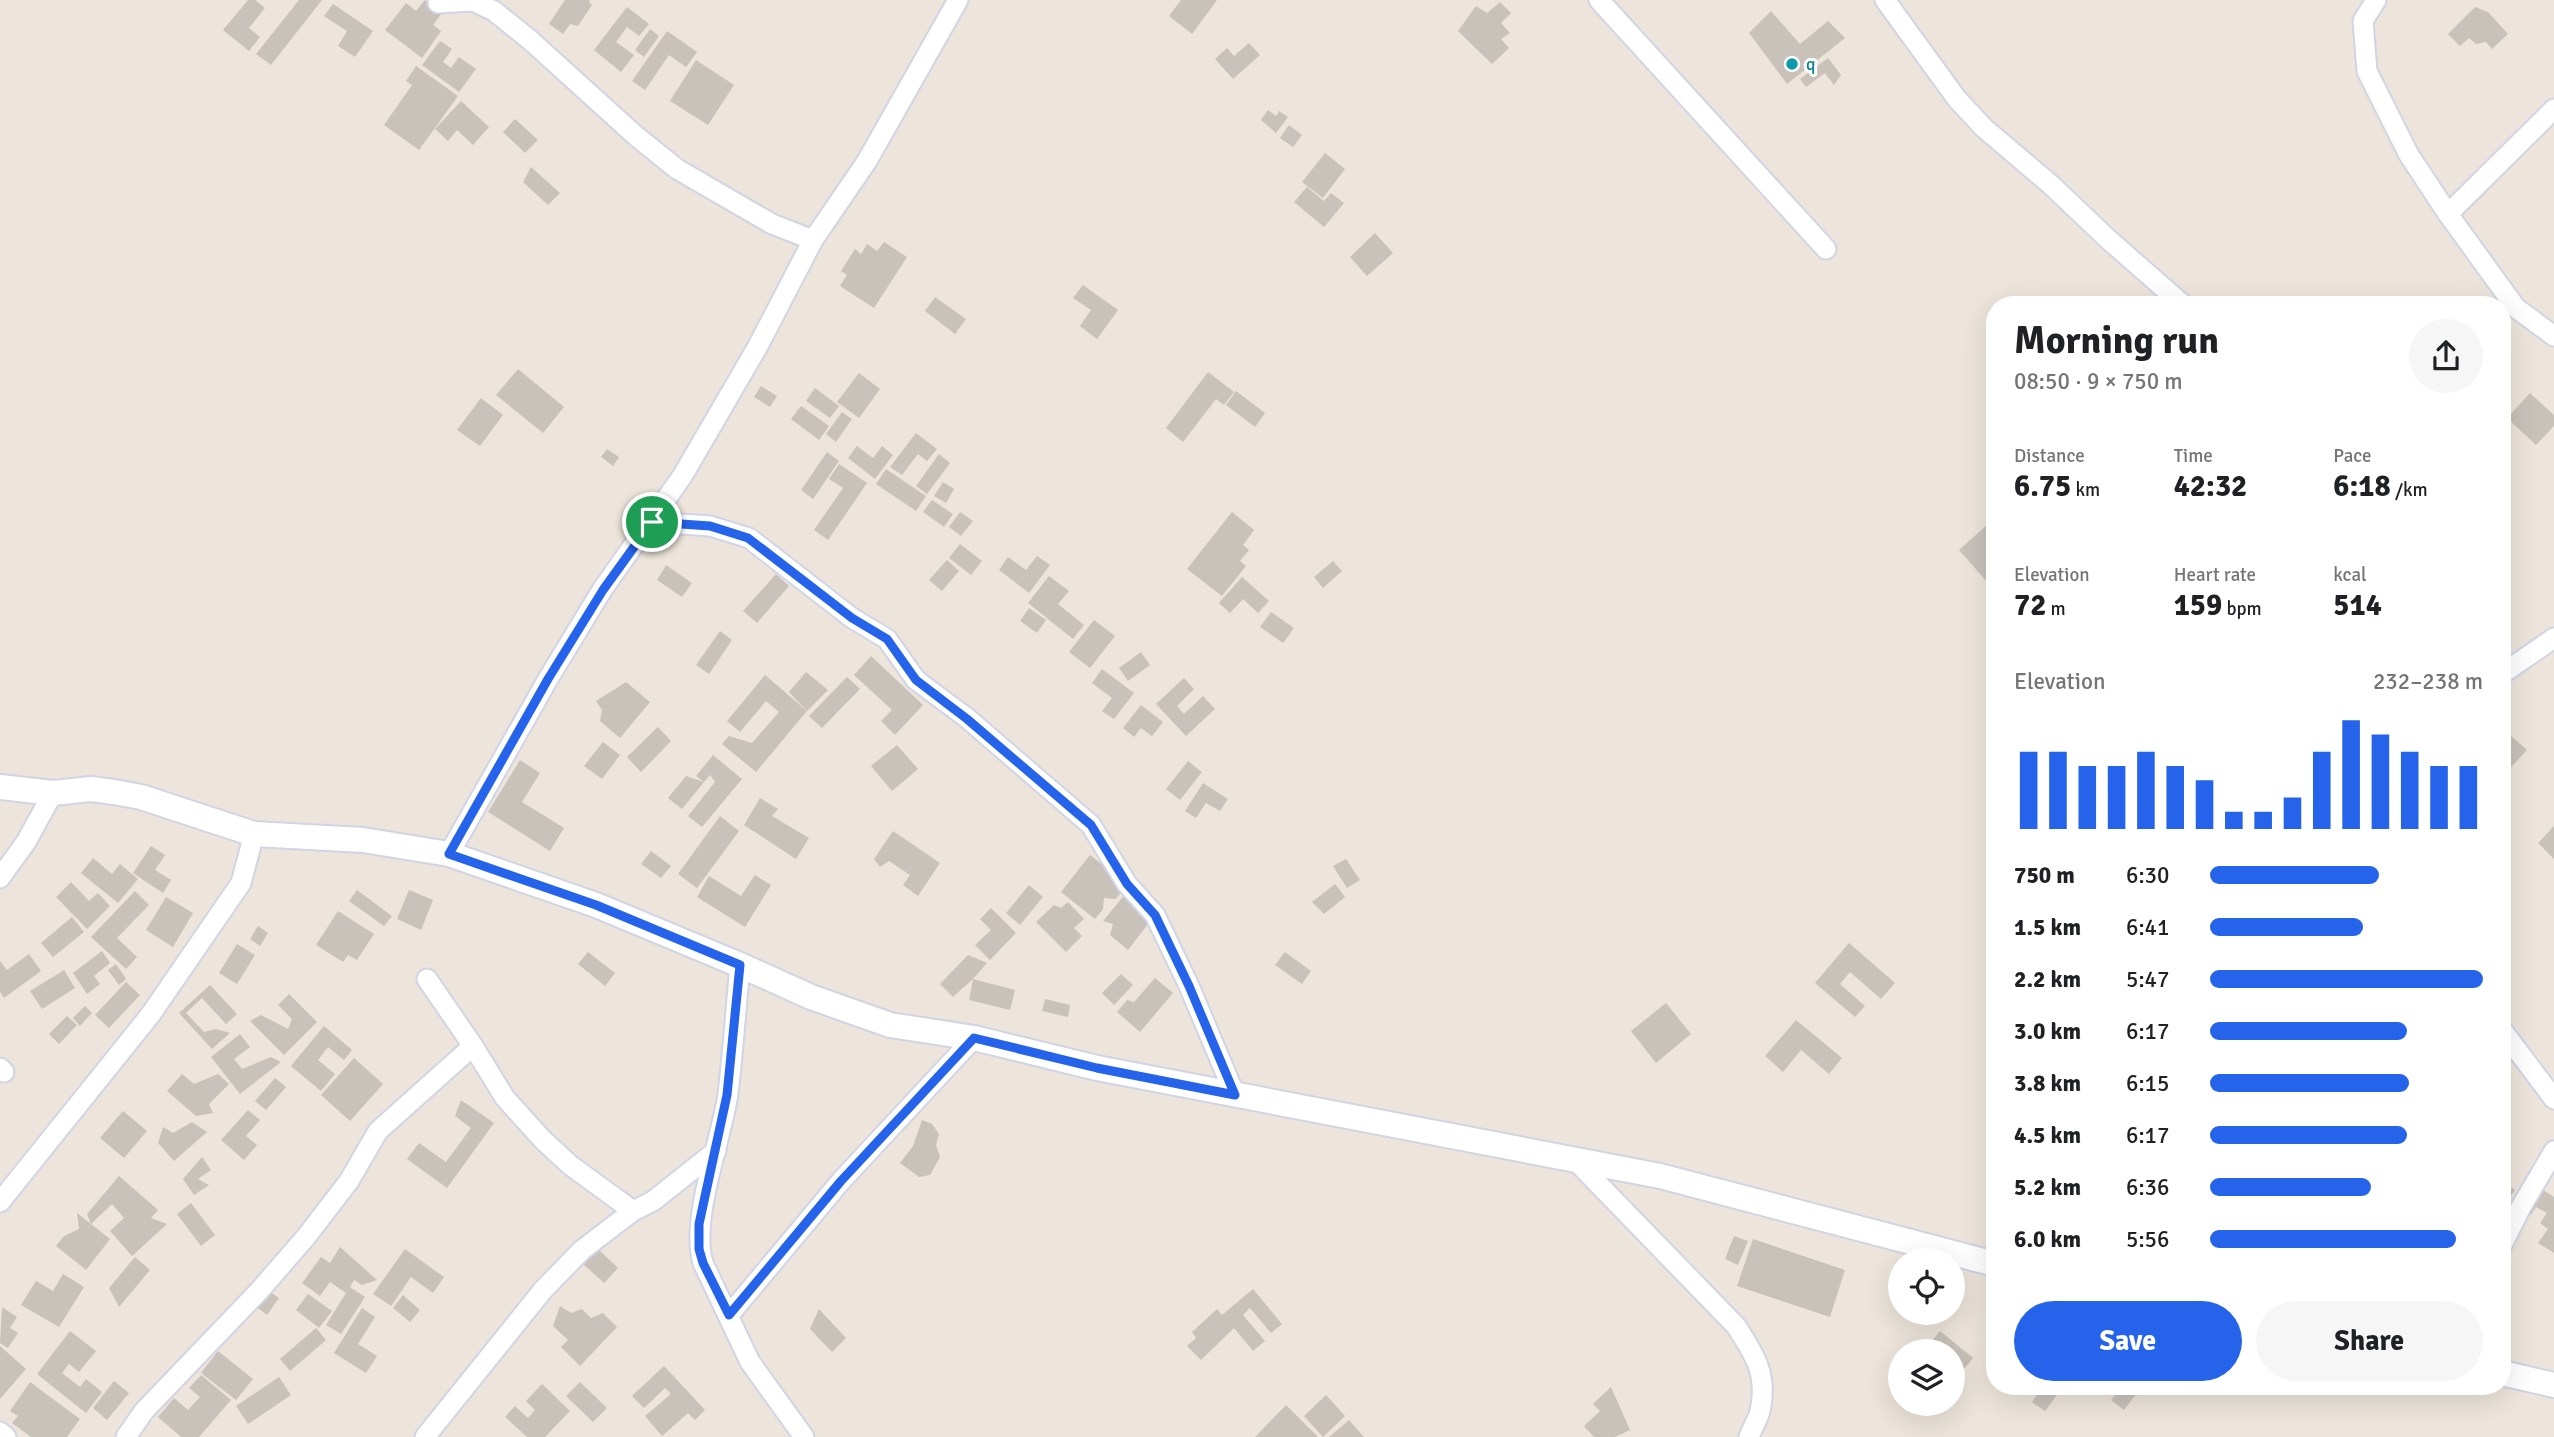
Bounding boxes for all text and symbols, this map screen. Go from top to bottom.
place label: q [1806,53,1816,75]
marker: q [1784,56,1800,72]
text: Morning run [2014,317,2219,364]
button: share [2409,319,2483,393]
text: 08:50 · 9 × 750 m [2014,367,2183,396]
text: Distance [2014,444,2085,468]
text: Time [2174,444,2213,468]
text: Pace [2333,444,2372,468]
text: 6.75 [2014,468,2071,505]
text: 42:32 [2174,468,2247,505]
text: 6:18 [2333,468,2391,505]
text: km [2071,478,2100,502]
text: /km [2391,478,2428,502]
pin [622,492,682,552]
icon: arrive [633,503,671,541]
text: Elevation [2014,563,2090,587]
text: Heart rate [2174,563,2256,587]
text: kcal [2333,563,2367,587]
text: 72 [2014,587,2046,624]
text: 159 [2174,587,2222,624]
text: 514 [2333,587,2382,624]
text: m [2046,597,2066,621]
text: bpm [2222,597,2262,621]
text: Elevation [2014,667,2106,696]
text: 232–238 m [2373,667,2483,696]
text: 750 m [2014,861,2075,890]
text: 6:30 [2126,861,2169,890]
text: 1.5 km [2014,913,2081,942]
text: 6:41 [2126,913,2169,942]
text: 2.2 km [2014,965,2081,994]
text: 5:47 [2126,965,2169,994]
text: 3.0 km [2014,1017,2081,1046]
text: 6:17 [2126,1017,2169,1046]
text: 3.8 km [2014,1069,2081,1098]
text: 6:15 [2126,1069,2169,1098]
text: 4.5 km [2014,1121,2081,1150]
text: 6:17 [2126,1121,2169,1150]
text: 5.2 km [2014,1173,2081,1202]
text: 6:36 [2126,1173,2169,1202]
text: 6.0 km [2014,1225,2081,1254]
text: 5:56 [2126,1225,2169,1254]
map controls [1888,1248,1965,1416]
button: locate [1888,1248,1965,1325]
button: Save [2014,1301,2242,1381]
button: Share [2256,1301,2483,1381]
button: layers [1888,1339,1965,1416]

